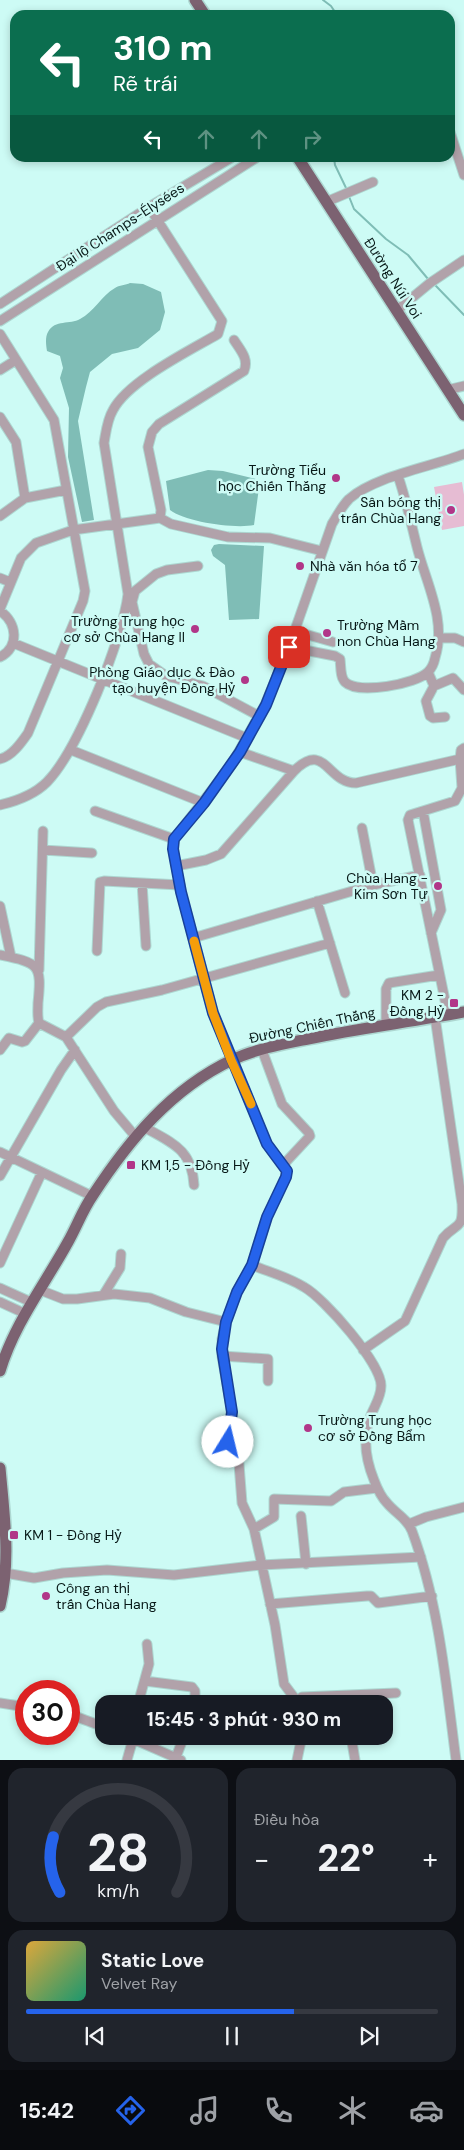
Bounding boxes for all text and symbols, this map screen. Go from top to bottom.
text: 310 m [113,25,212,71]
icon: left [30,30,95,95]
text: Rẽ trái [113,69,178,98]
icon: left [139,125,167,153]
icon: ahead [192,125,220,153]
icon: ahead [245,125,273,153]
icon: right [298,125,326,153]
street label: Đại lộ Champs-Élysées [52,179,188,275]
street label: Đường Núi Voi [360,234,426,322]
place label: Trường Tiểu học Chiến Thắng [218,461,326,495]
marker: Trường Tiểu học Chiến Thắng [330,472,342,484]
place label: Sân bóng thị trấn Chùa Hang [341,493,441,527]
marker: Sân bóng thị trấn Chùa Hang [445,504,457,516]
place label: Nhà văn hóa tổ 7 [310,557,418,575]
marker: Nhà văn hóa tổ 7 [294,560,306,572]
place label: Trường Trung học cơ sở Chùa Hang II [63,612,185,646]
place label: Trường Mầm non Chùa Hang [337,616,436,650]
marker: Trường Trung học cơ sở Chùa Hang II [189,623,201,635]
pin [268,626,310,668]
marker: Trường Mầm non Chùa Hang [321,627,333,639]
icon: arrive [275,633,303,661]
place label: Phòng Giáo dục & Đào tạo huyện Đồng Hỷ [89,663,235,697]
marker: Phòng Giáo dục & Đào tạo huyện Đồng Hỷ [239,674,251,686]
place label: Chùa Hang - Kim Sơn Tự [346,869,428,903]
marker: Chùa Hang - Kim Sơn Tự [432,880,444,892]
place label: KM 2 - Đồng Hỷ [390,986,444,1020]
marker: KM 2 - Đồng Hỷ [448,997,460,1009]
street label: Đường Chiến Thắng [247,1003,377,1047]
place label: KM 1,5 - Đồng Hỷ [141,1156,250,1174]
marker: KM 1,5 - Đồng Hỷ [125,1159,137,1171]
place label: Trường Trung học cơ sở Đồng Bẩm [318,1411,432,1445]
position arrow [201,1415,253,1467]
marker: Trường Trung học cơ sở Đồng Bẩm [302,1422,314,1434]
place label: KM 1 - Đồng Hỷ [24,1526,121,1544]
marker: KM 1 - Đồng Hỷ [8,1529,20,1541]
place label: Công an thị trấn Chùa Hang [56,1579,157,1613]
marker: Công an thị trấn Chùa Hang [40,1590,52,1602]
speed limit sign: 30 [15,1680,80,1745]
text: 15:45 · 3 phút · 930 m [147,1707,341,1732]
text: Điều hòa [254,1809,319,1830]
text: 28 [87,1819,149,1887]
text: 22° [317,1833,375,1883]
text: − [254,1841,269,1878]
text: + [423,1841,438,1878]
text: km/h [97,1879,139,1903]
text: Static Love [101,1948,204,1973]
text: Velvet Ray [101,1973,177,1994]
icon: previous [81,2022,109,2050]
icon: pause [218,2022,246,2050]
icon: next [355,2022,383,2050]
icon: directions [113,2093,148,2128]
icon: music [187,2093,222,2128]
icon: phone [261,2093,296,2128]
icon: climate [335,2093,370,2128]
icon: car [409,2093,444,2128]
text: 15:42 [20,2096,74,2125]

